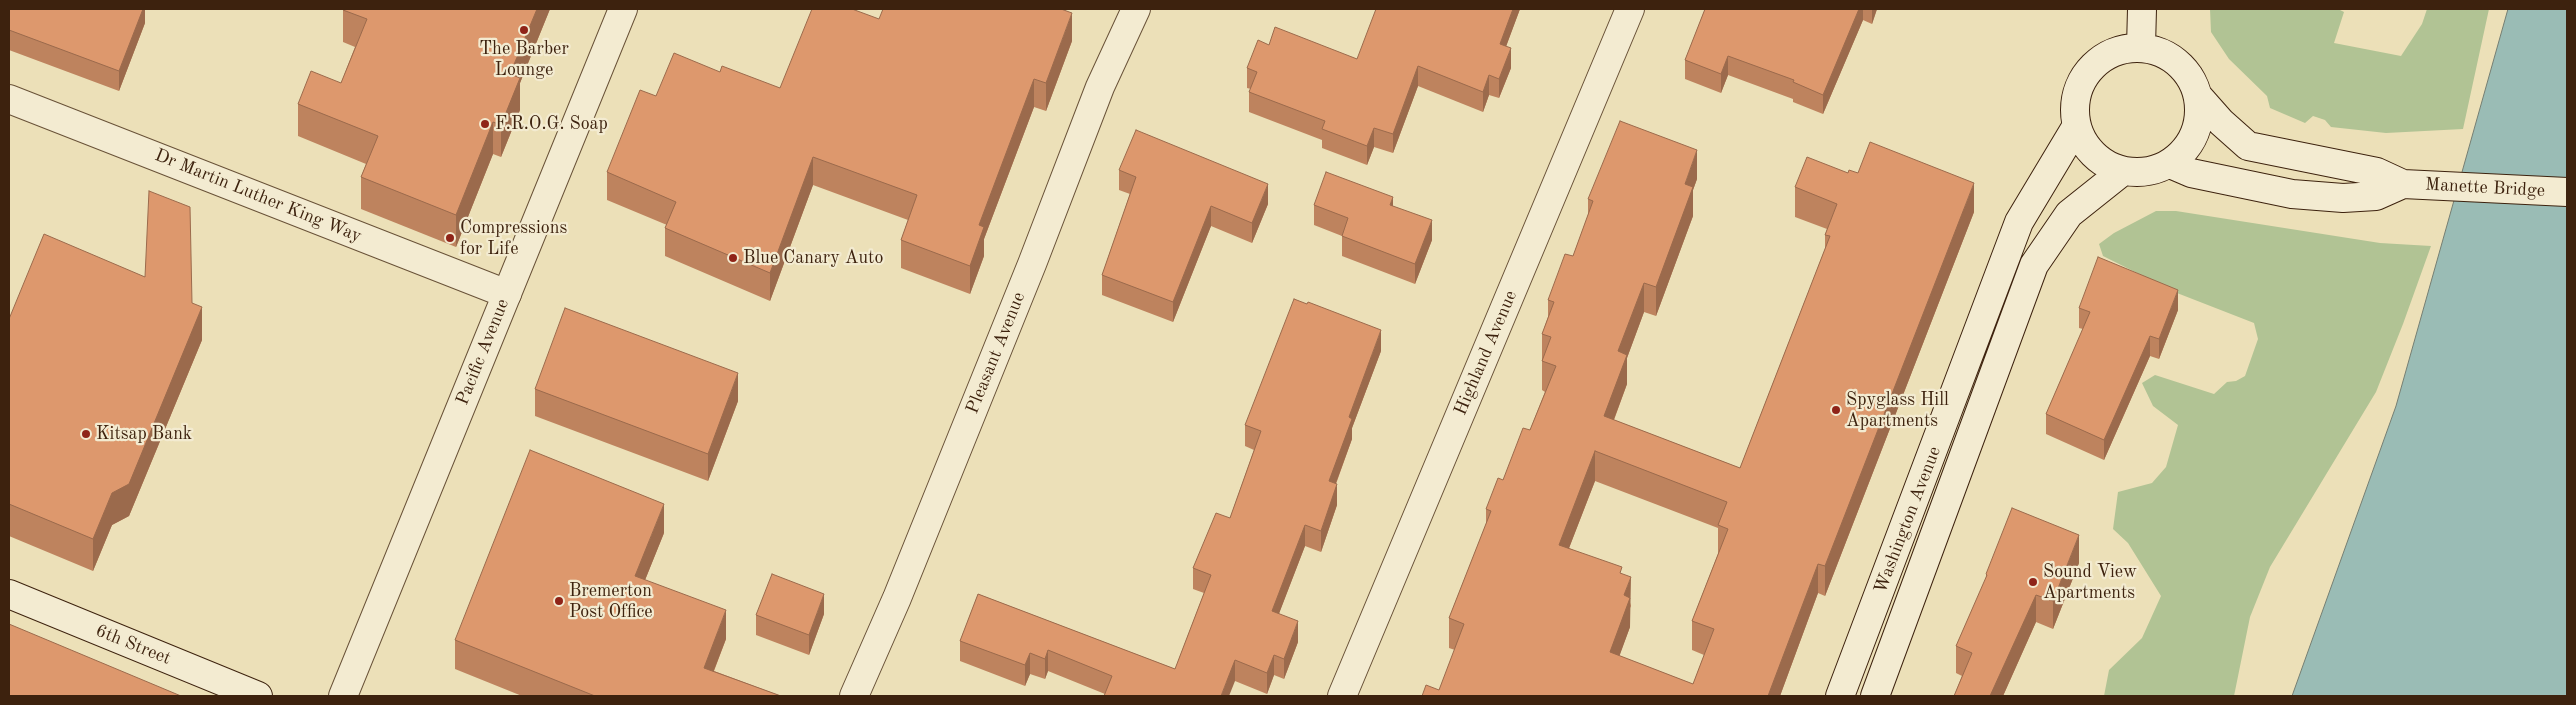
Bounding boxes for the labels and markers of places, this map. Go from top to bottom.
marker: The Barber Lounge [518,24,530,36]
place label: The Barber Lounge [479,38,569,80]
place label: F.R.O.G. Soap [495,113,608,135]
marker: F.R.O.G. Soap [479,118,491,130]
place label: Compressions for Life [460,217,567,260]
marker: Compressions for Life [444,232,456,244]
place label: Blue Canary Auto [743,247,883,269]
marker: Blue Canary Auto [727,252,739,264]
place label: Spyglass Hill Apartments [1846,389,1949,432]
marker: Spyglass Hill Apartments [1830,404,1842,416]
place label: Kitsap Bank [96,423,192,445]
marker: Kitsap Bank [80,428,92,440]
place label: Sound View Apartments [2043,561,2137,604]
marker: Sound View Apartments [2027,576,2039,588]
place label: Bremerton Post Office [569,580,653,622]
marker: Bremerton Post Office [553,595,565,607]

